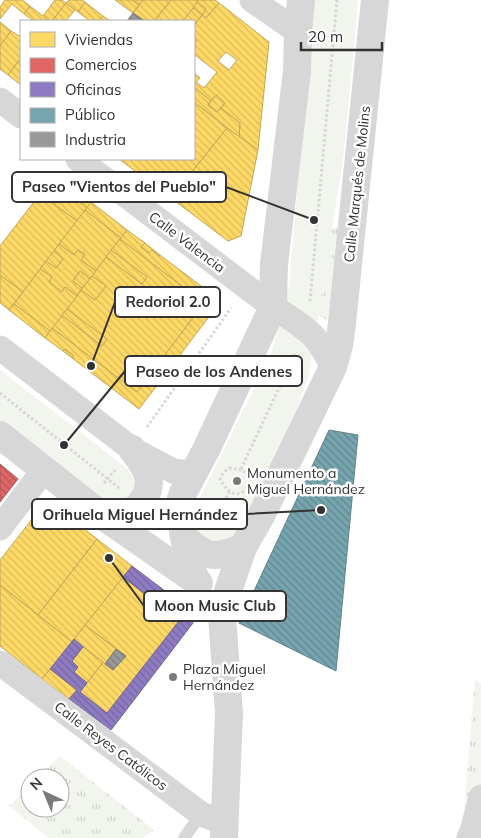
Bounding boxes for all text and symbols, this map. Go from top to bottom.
legend [20,20,195,160]
scale bar [301,20,382,52]
text: 20 m [308,27,343,46]
text: Viviendas [65,30,133,49]
text: Comercios [65,55,137,74]
text: Oficinas [65,80,121,99]
text: Público [65,105,115,124]
street label: Calle Marqués de Molins [340,105,374,263]
text: Industria [65,130,126,149]
callout: Paseo "Vientos del Pueblo" [12,172,226,202]
text: Paseo "Vientos del Pueblo" [22,177,216,196]
street label: Calle Valencia [145,207,229,277]
callout: Redoriol 2.0 [115,287,220,317]
text: Redoriol 2.0 [125,292,211,311]
callout: Paseo de los Andenes [125,356,302,386]
text: Paseo de los Andenes [136,362,292,381]
place label: Monumento a Miguel Hernández [247,464,365,498]
marker: Monumento a Miguel Hernández [231,475,243,487]
callout: Orihuela Miguel Hernández [32,499,247,529]
text: Orihuela Miguel Hernández [42,505,238,524]
callout: Moon Music Club [144,591,286,621]
text: Moon Music Club [154,596,276,615]
place label: Plaza Miguel Hernández [183,660,266,694]
marker: Plaza Miguel Hernández [167,671,179,683]
street label: Calle Reyes Católicos [51,698,171,795]
north arrow [20,768,70,818]
text: N [26,774,46,794]

